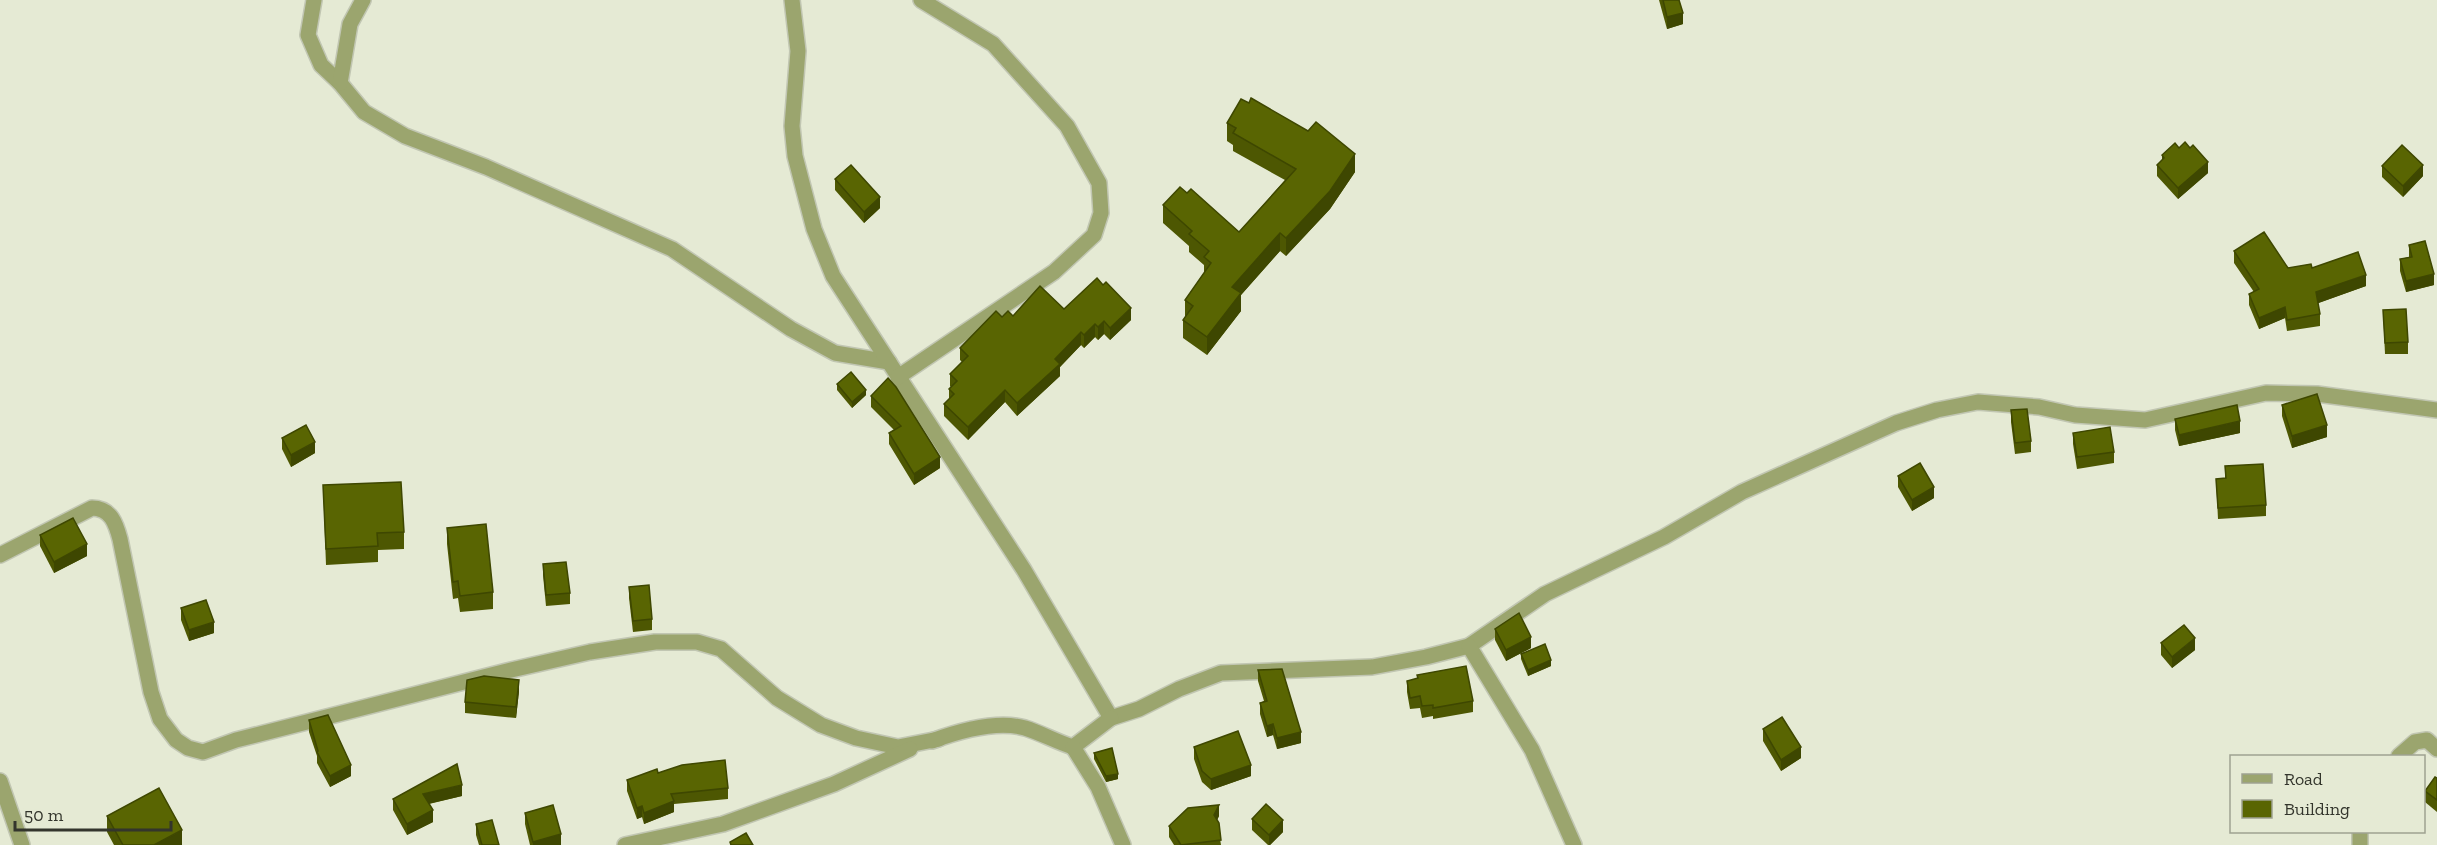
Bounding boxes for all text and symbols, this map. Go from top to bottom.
legend [2230,755,2425,833]
text: Road [2284,768,2323,790]
scale bar [15,794,171,832]
text: Building [2284,798,2350,820]
text: 50 m [24,804,64,826]

